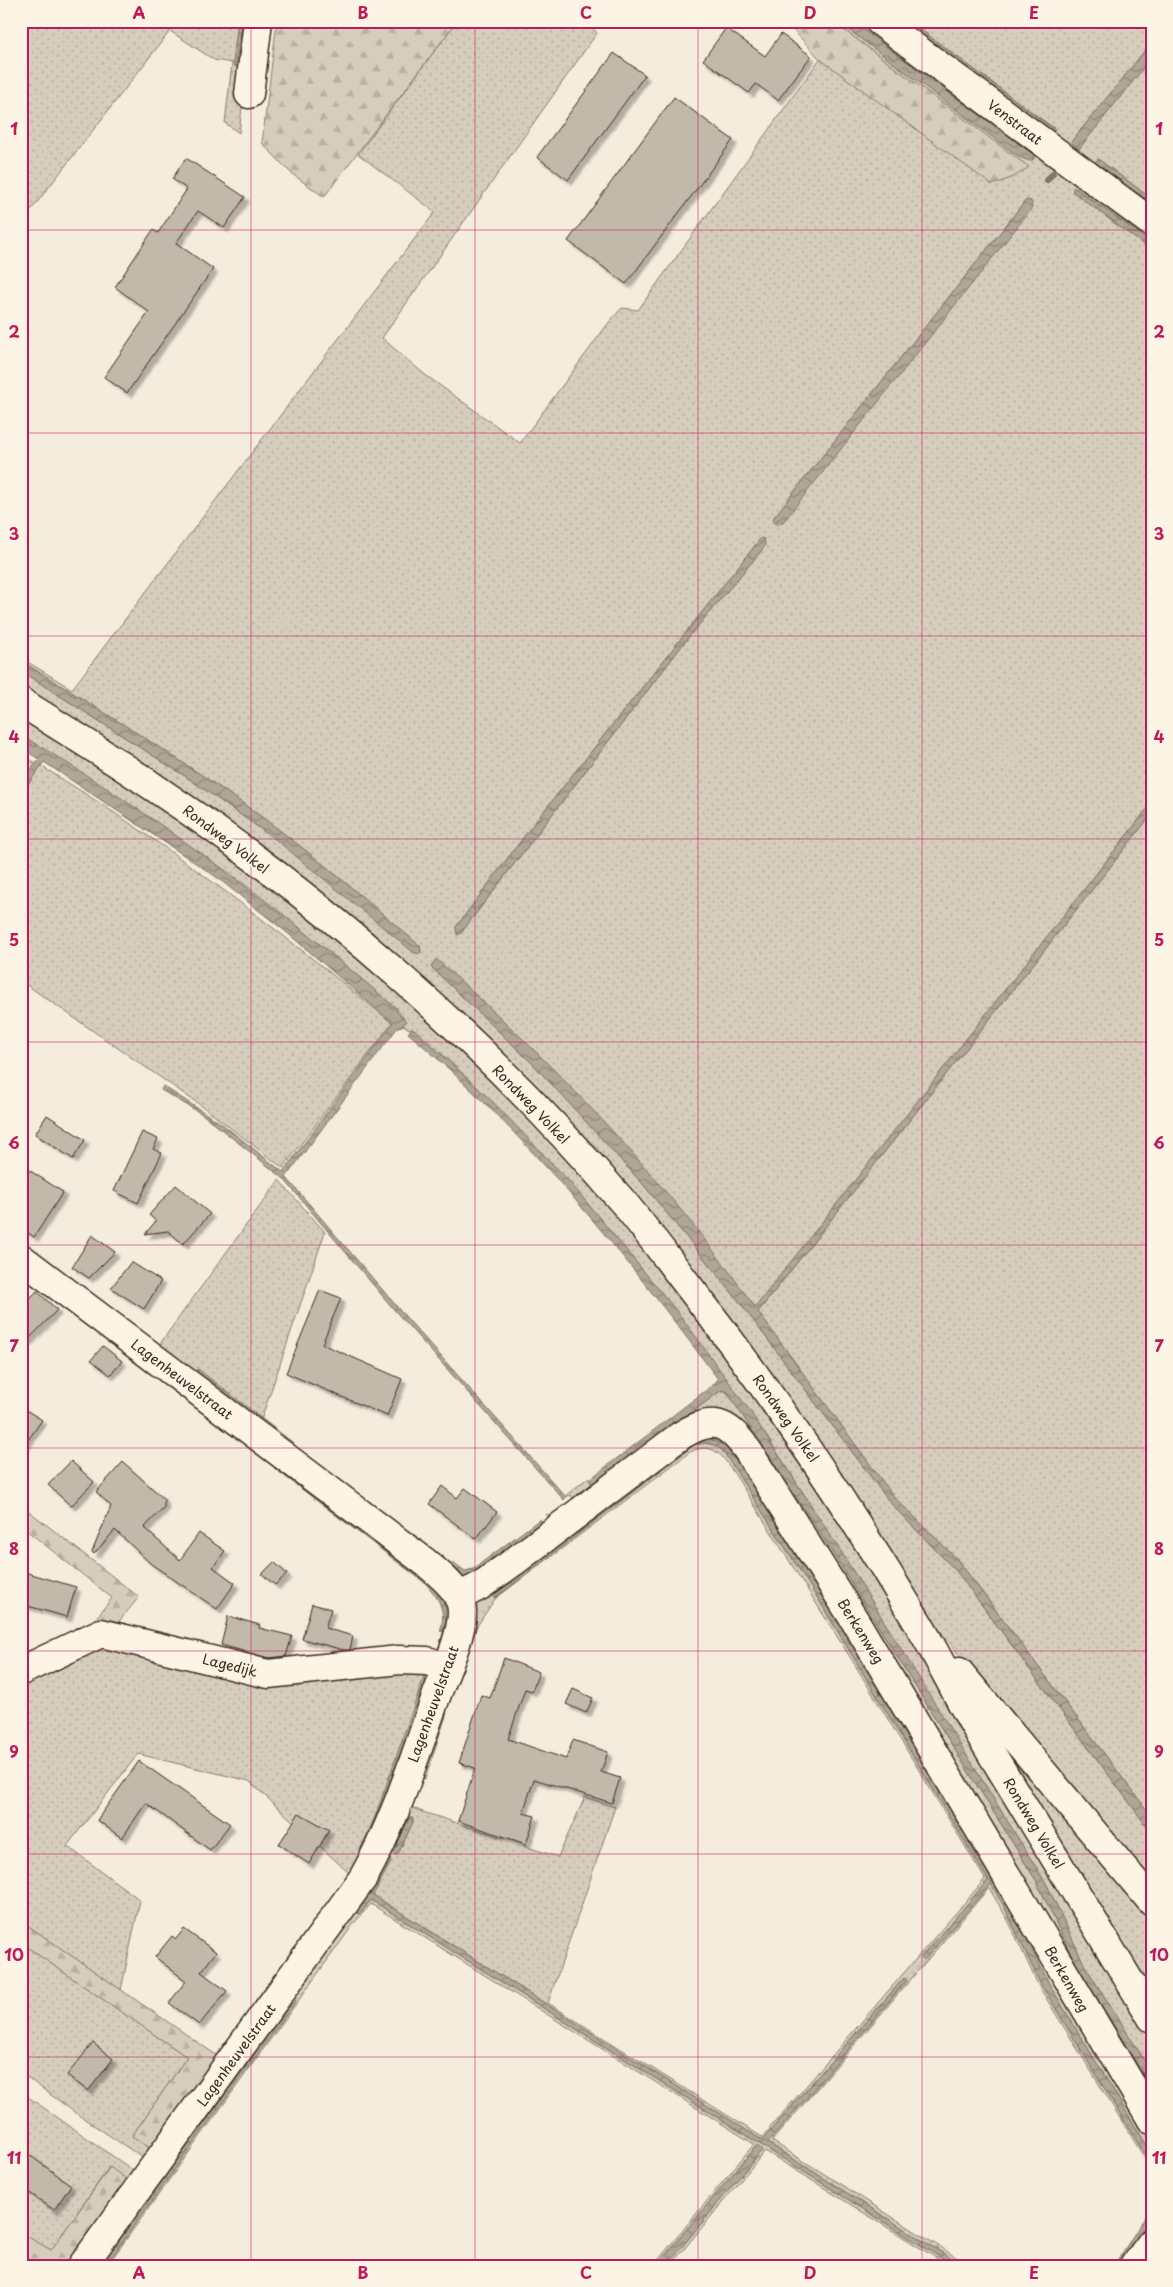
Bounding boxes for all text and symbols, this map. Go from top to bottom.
text: A [133,0,146,24]
text: B [358,0,369,24]
text: C [580,0,592,24]
text: D [804,0,816,24]
text: E [1029,0,1039,24]
street label: Venstraat [983,94,1047,150]
text: 1 [10,116,18,140]
text: 1 [1155,116,1163,140]
text: 2 [8,319,20,343]
text: 2 [1153,319,1165,343]
text: 3 [9,521,19,545]
text: 3 [1154,521,1164,545]
text: 4 [9,724,20,748]
text: 4 [1154,724,1165,748]
street label: Rondweg Volkel [179,800,273,878]
text: 5 [9,927,19,951]
text: 5 [1154,927,1164,951]
street label: Rondweg Volkel [488,1060,574,1148]
text: 6 [8,1130,20,1154]
text: 6 [1153,1130,1165,1154]
text: 7 [9,1333,19,1357]
text: 7 [1154,1333,1164,1357]
street label: Lagenheuvelstraat [127,1334,238,1424]
street label: Rondweg Volkel [748,1370,824,1466]
text: 8 [9,1536,19,1560]
text: 8 [1154,1536,1164,1560]
street label: Berkenweg [833,1594,889,1668]
street label: Lagenheuvelstraat [402,1642,464,1765]
street label: Lagedijk [200,1648,260,1682]
text: 9 [9,1739,19,1763]
text: 9 [1154,1739,1164,1763]
street label: Rondweg Volkel [998,1773,1070,1873]
text: 10 [4,1942,24,1966]
street label: Berkenweg [1040,1942,1094,2016]
text: 10 [1149,1942,1169,1966]
street label: Lagenheuvelstraat [191,1999,281,2111]
text: 11 [7,2145,21,2169]
text: 11 [1152,2145,1166,2169]
text: A [133,2260,146,2284]
text: B [358,2260,369,2284]
text: C [580,2260,592,2284]
text: D [804,2260,816,2284]
text: E [1029,2260,1039,2284]

